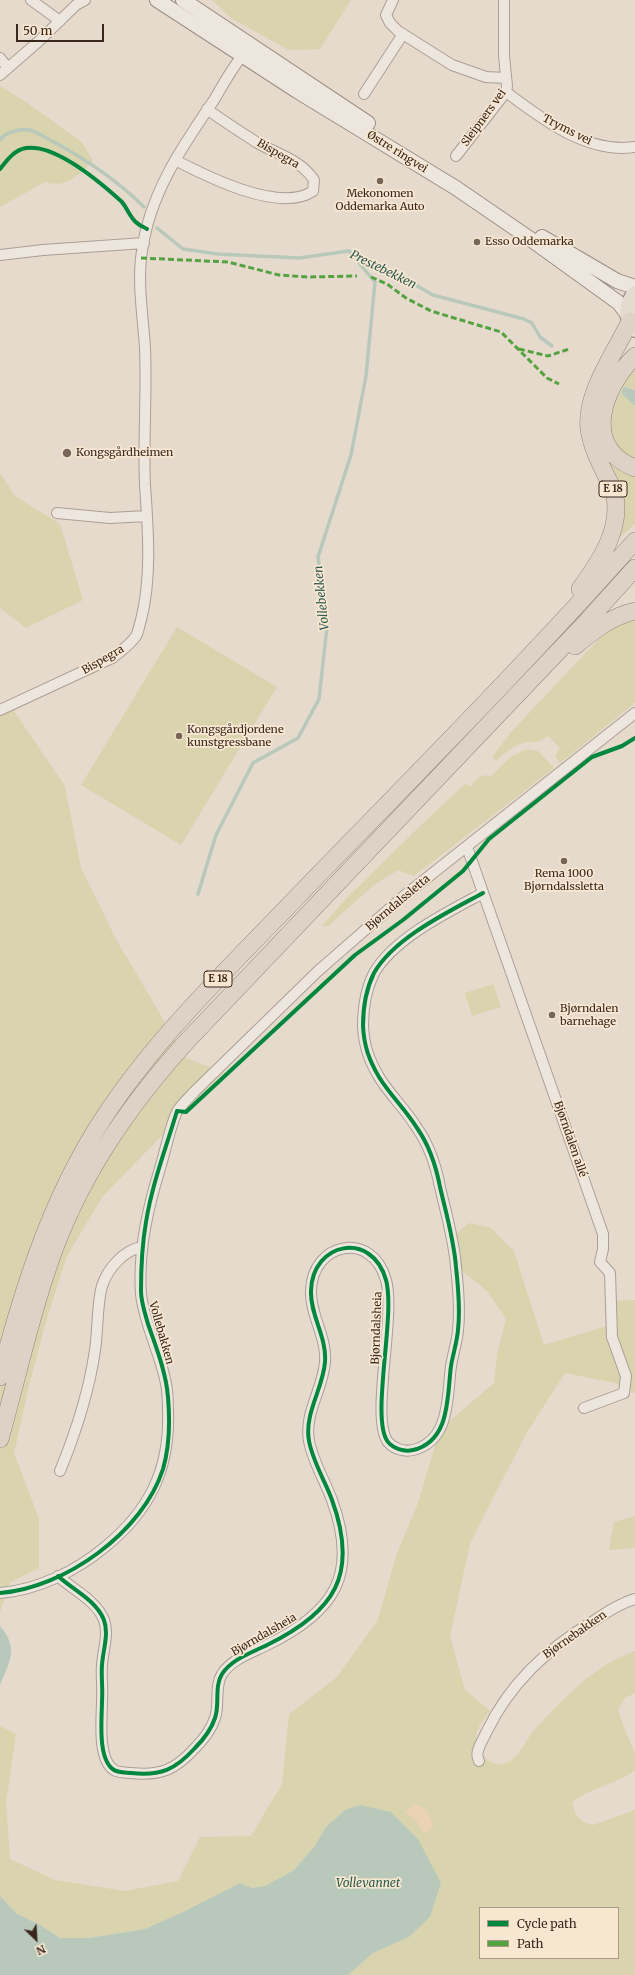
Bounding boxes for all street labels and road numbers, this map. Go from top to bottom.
street label: Sleipners vei [459,87,509,149]
street label: Tryms vei [540,112,594,148]
street label: Østre ringvei [364,128,430,176]
street label: Bispegra [255,137,301,171]
road number: E 18 [599,481,627,497]
street label: Bispegra [80,643,126,677]
street label: Bjørndalssletta [363,872,433,934]
road number: E 18 [204,971,232,987]
street label: Bjørndalen allé [551,1099,589,1179]
street label: Bjørndalsheia [369,1291,385,1365]
street label: Vollebakken [146,1300,176,1366]
street label: Bjørnebakken [541,1608,609,1662]
street label: Bjørndalsheia [229,1611,299,1659]

